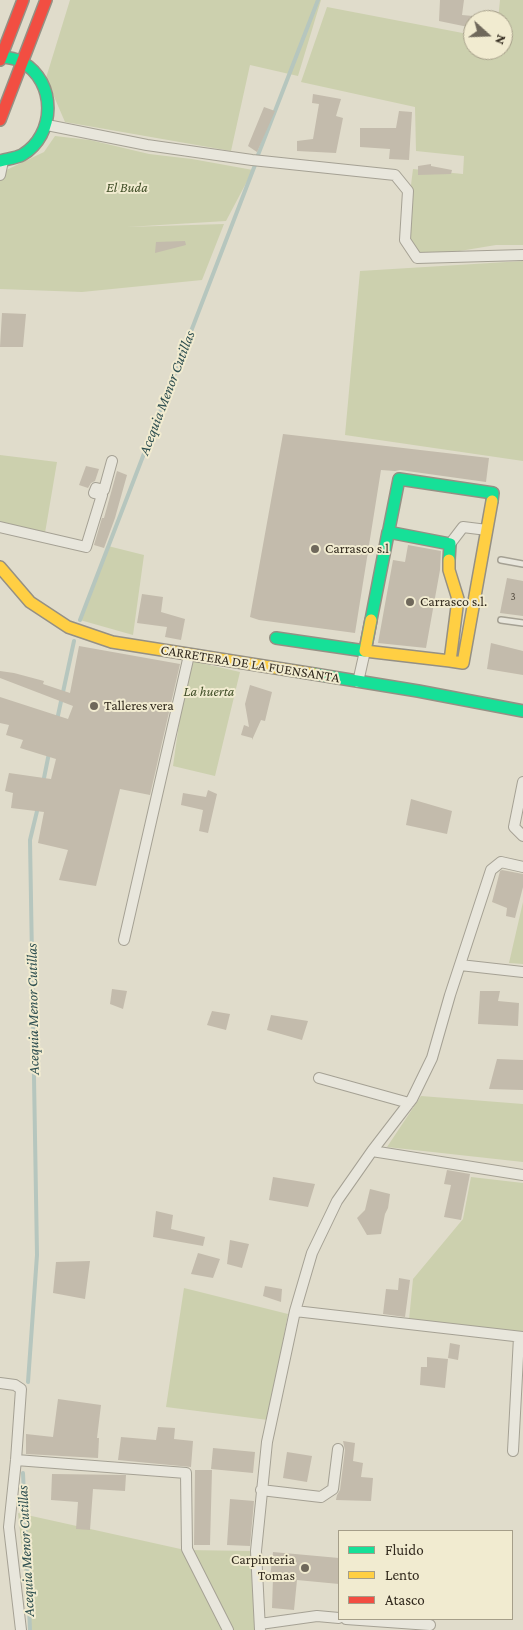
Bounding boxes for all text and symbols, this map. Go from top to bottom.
north arrow [463,10,513,60]
text: N [492,33,510,47]
park label: El Buda [106,180,148,196]
water label: Acequia Menor Cutillas [135,328,199,458]
place label: Carrasco s.l [325,541,389,557]
marker: Carrasco s.l [309,543,321,555]
house number: 3 [510,590,516,604]
place label: Carrasco s.l. [420,594,487,610]
marker: Carrasco s.l. [404,596,416,608]
street label: CARRETERA DE LA FUENSANTA [159,642,341,686]
park label: La huerta [184,684,234,700]
place label: Talleres vera [104,698,174,714]
marker: Talleres vera [88,700,100,712]
water label: Acequia Menor Cutillas [23,943,43,1075]
water label: Acequia Menor Cutillas [14,1485,38,1617]
legend [338,1530,513,1620]
text: Fluido [385,1542,424,1558]
place label: Carpinteria Tomas [231,1552,295,1584]
marker: Carpinteria Tomas [299,1562,311,1574]
text: Lento [385,1567,419,1583]
text: Atasco [385,1592,425,1608]

